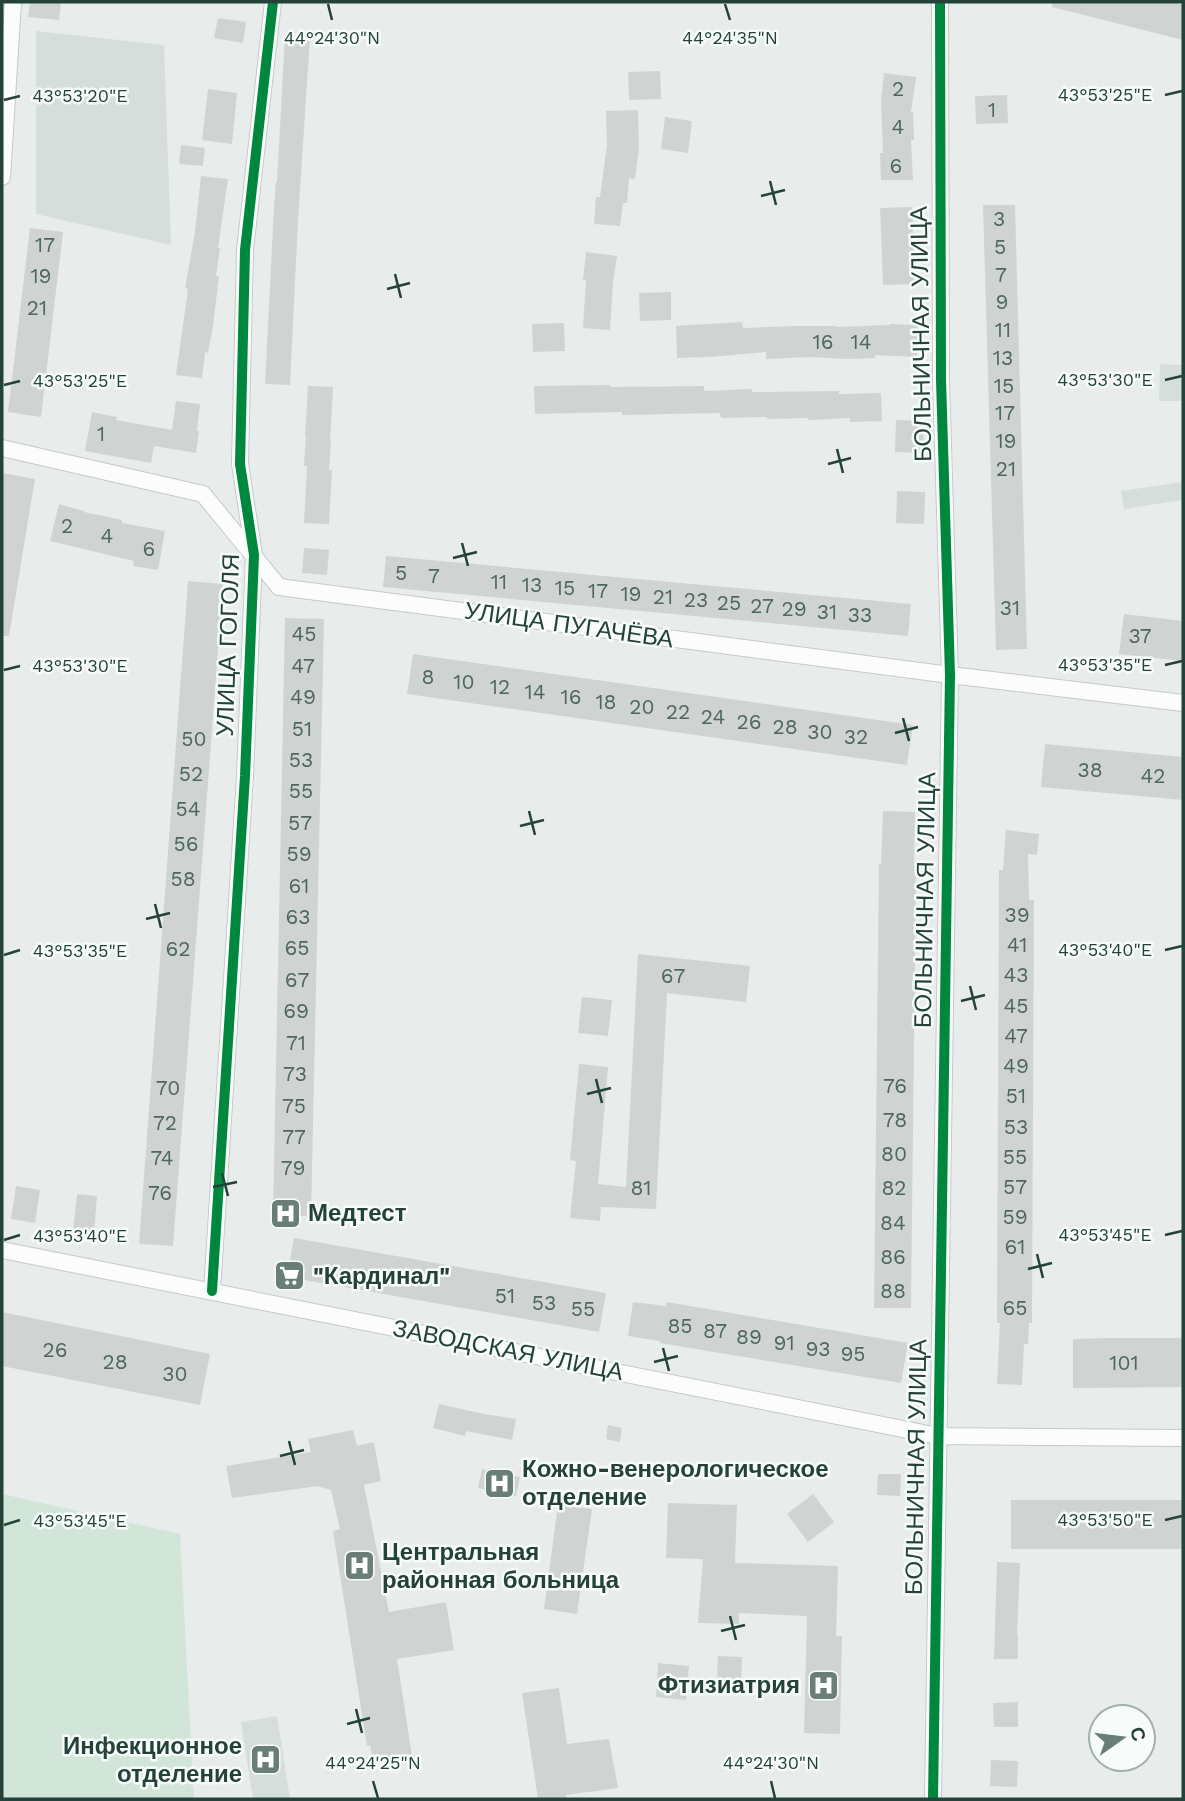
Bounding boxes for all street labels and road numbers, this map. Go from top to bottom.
street label: БОЛЬНИЧНАЯ УЛИЦА [905,206,937,462]
street label: УЛИЦА ГОГОЛЯ [211,553,245,737]
street label: УЛИЦА ПУГАЧЁВА [463,596,675,654]
street label: БОЛЬНИЧНАЯ УЛИЦА [909,772,941,1028]
street label: ЗАВОДСКАЯ УЛИЦА [390,1314,626,1386]
street label: БОЛЬНИЧНАЯ УЛИЦА [900,1339,932,1595]

